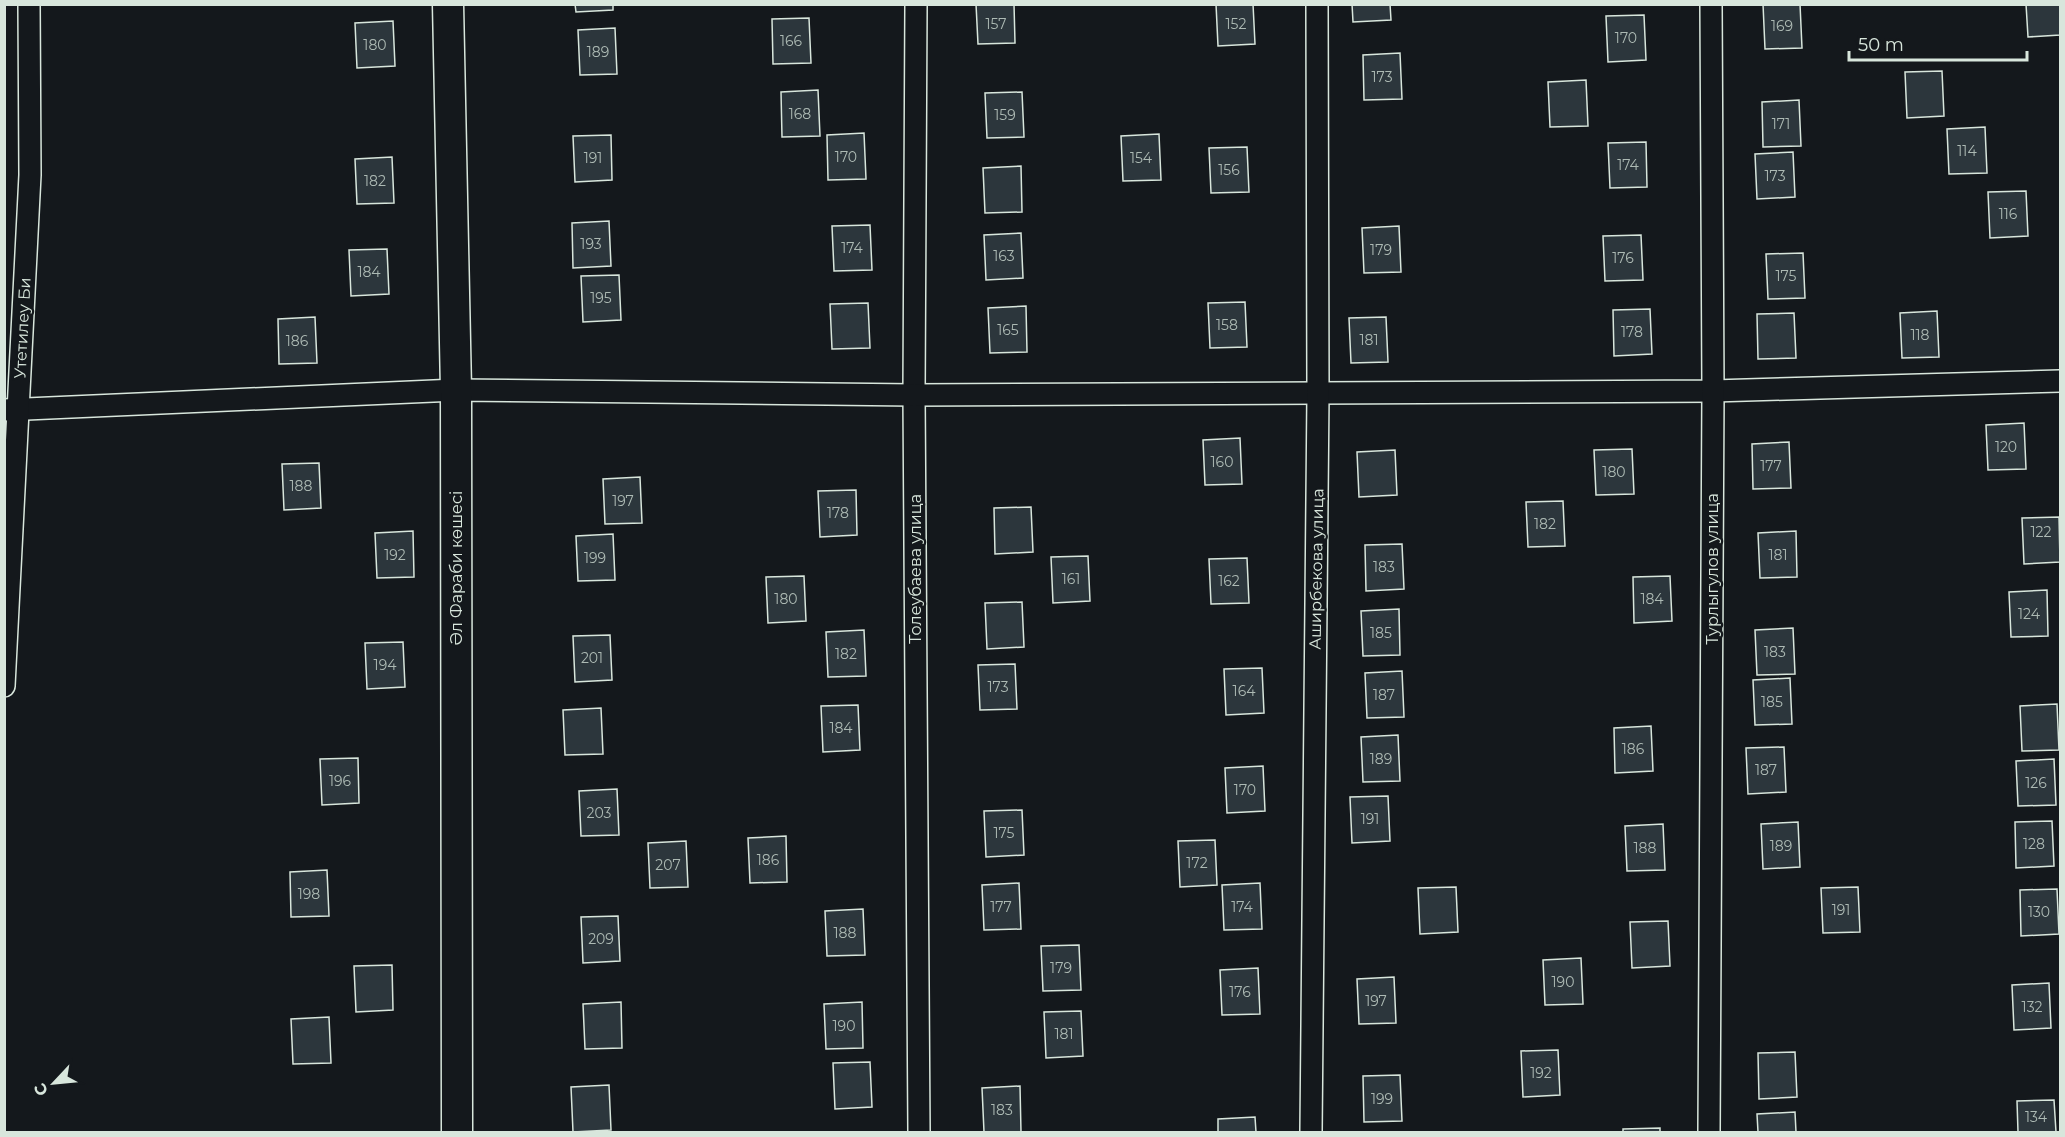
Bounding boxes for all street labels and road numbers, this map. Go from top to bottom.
street label: Утетилеу Би [10,277,35,379]
street label: Аширбекова улица [1306,488,1327,650]
street label: Әл Фараби көшесі [447,491,466,645]
street label: Турлыгулов улица [1703,493,1722,645]
street label: Толеубаева улица [906,494,925,644]

